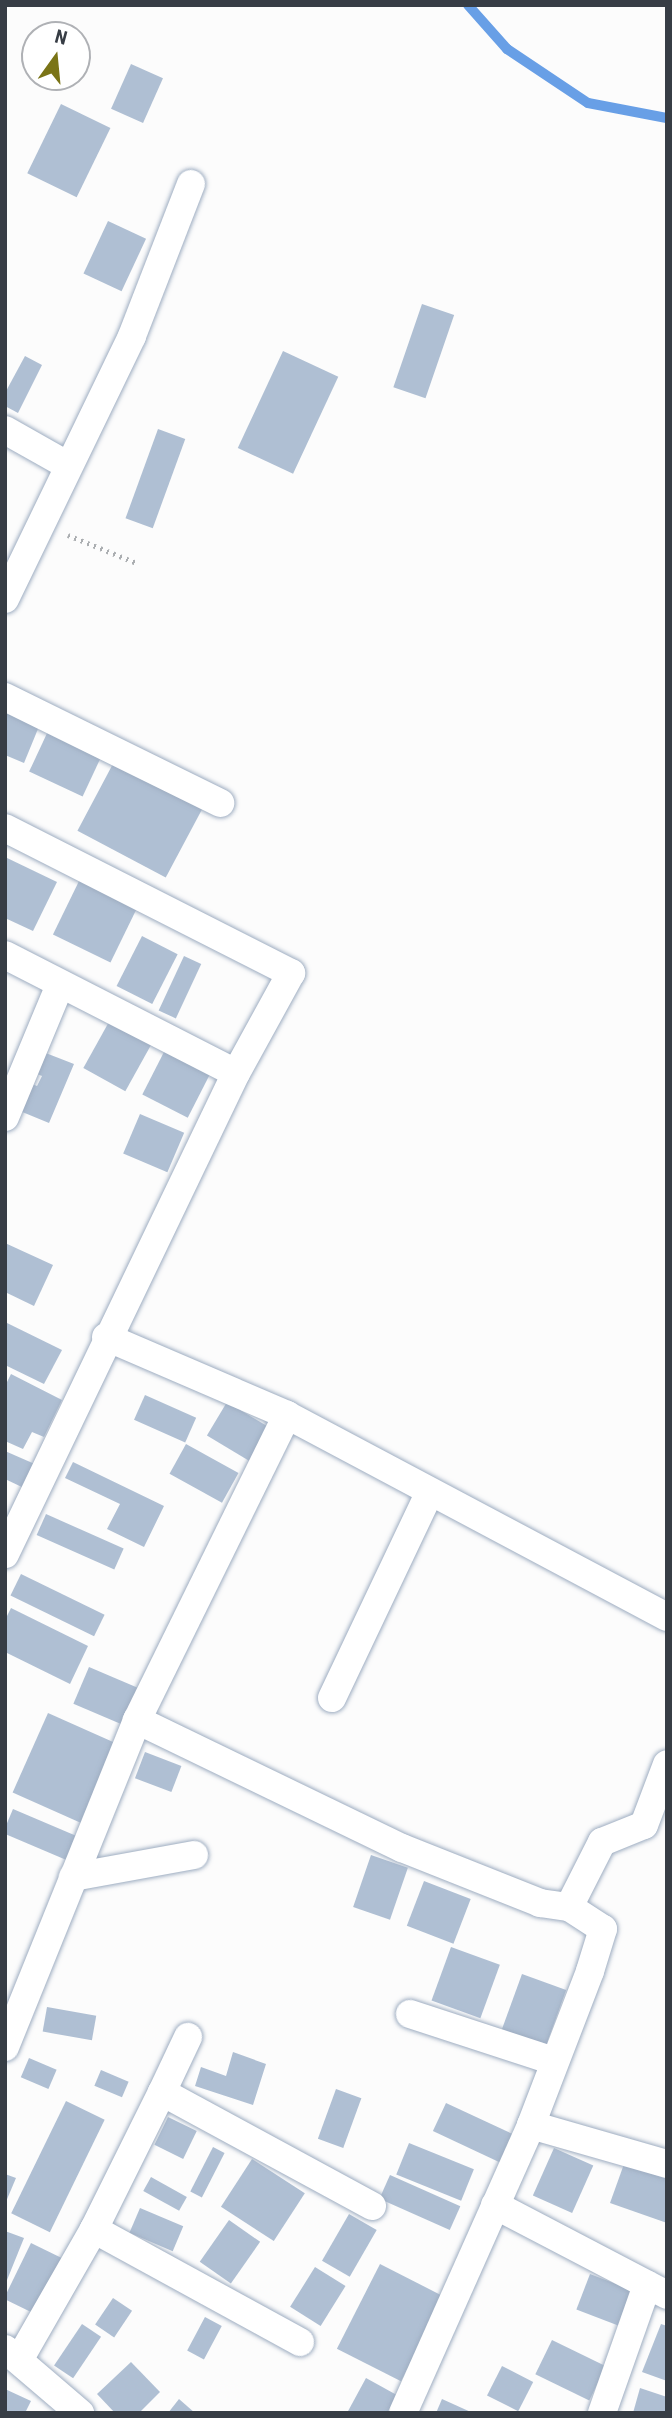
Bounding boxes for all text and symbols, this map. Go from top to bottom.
north arrow [21,21,91,91]
text: N [52,25,70,50]

